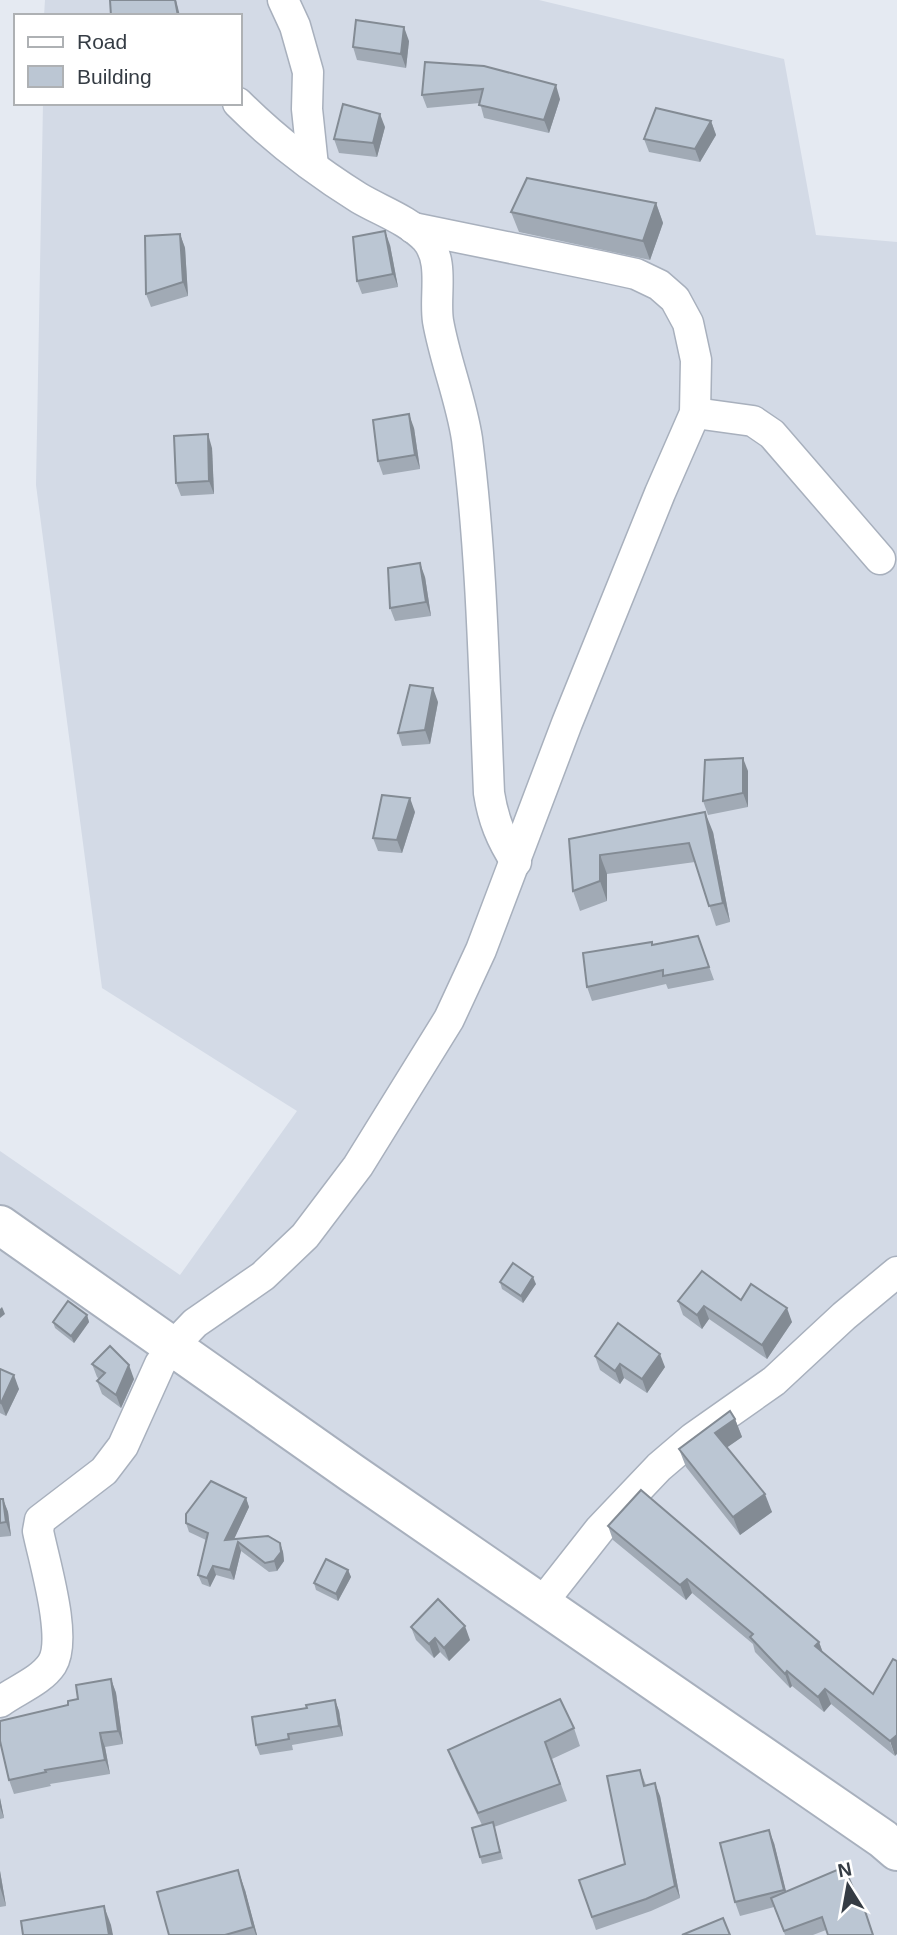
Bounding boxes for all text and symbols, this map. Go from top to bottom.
legend [14,14,242,105]
text: Road [77,30,127,53]
text: Building [77,65,152,88]
north arrow [813,1851,883,1921]
text: N [836,1858,854,1881]

